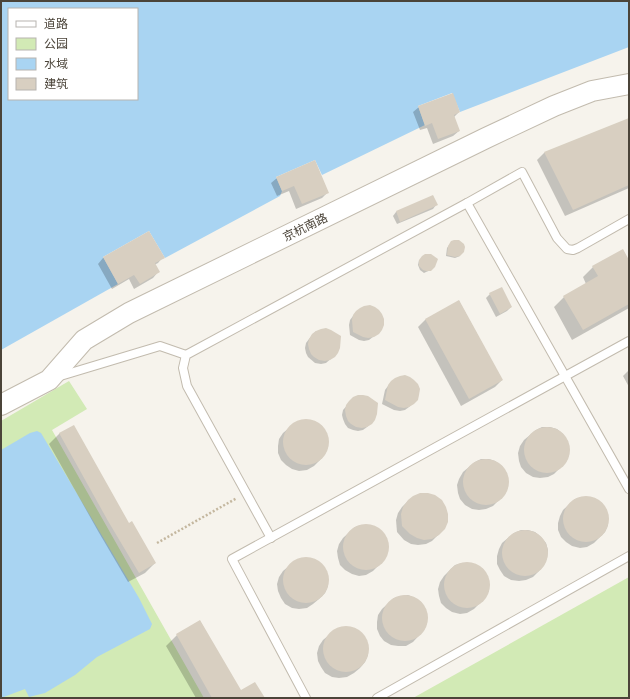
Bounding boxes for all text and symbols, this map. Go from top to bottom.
legend [8,8,138,100]
text: 道路 [44,16,68,31]
text: 公园 [44,36,68,51]
text: 水域 [44,56,68,71]
text: 建筑 [44,76,68,91]
street label: 京杭南路 [280,210,330,244]

